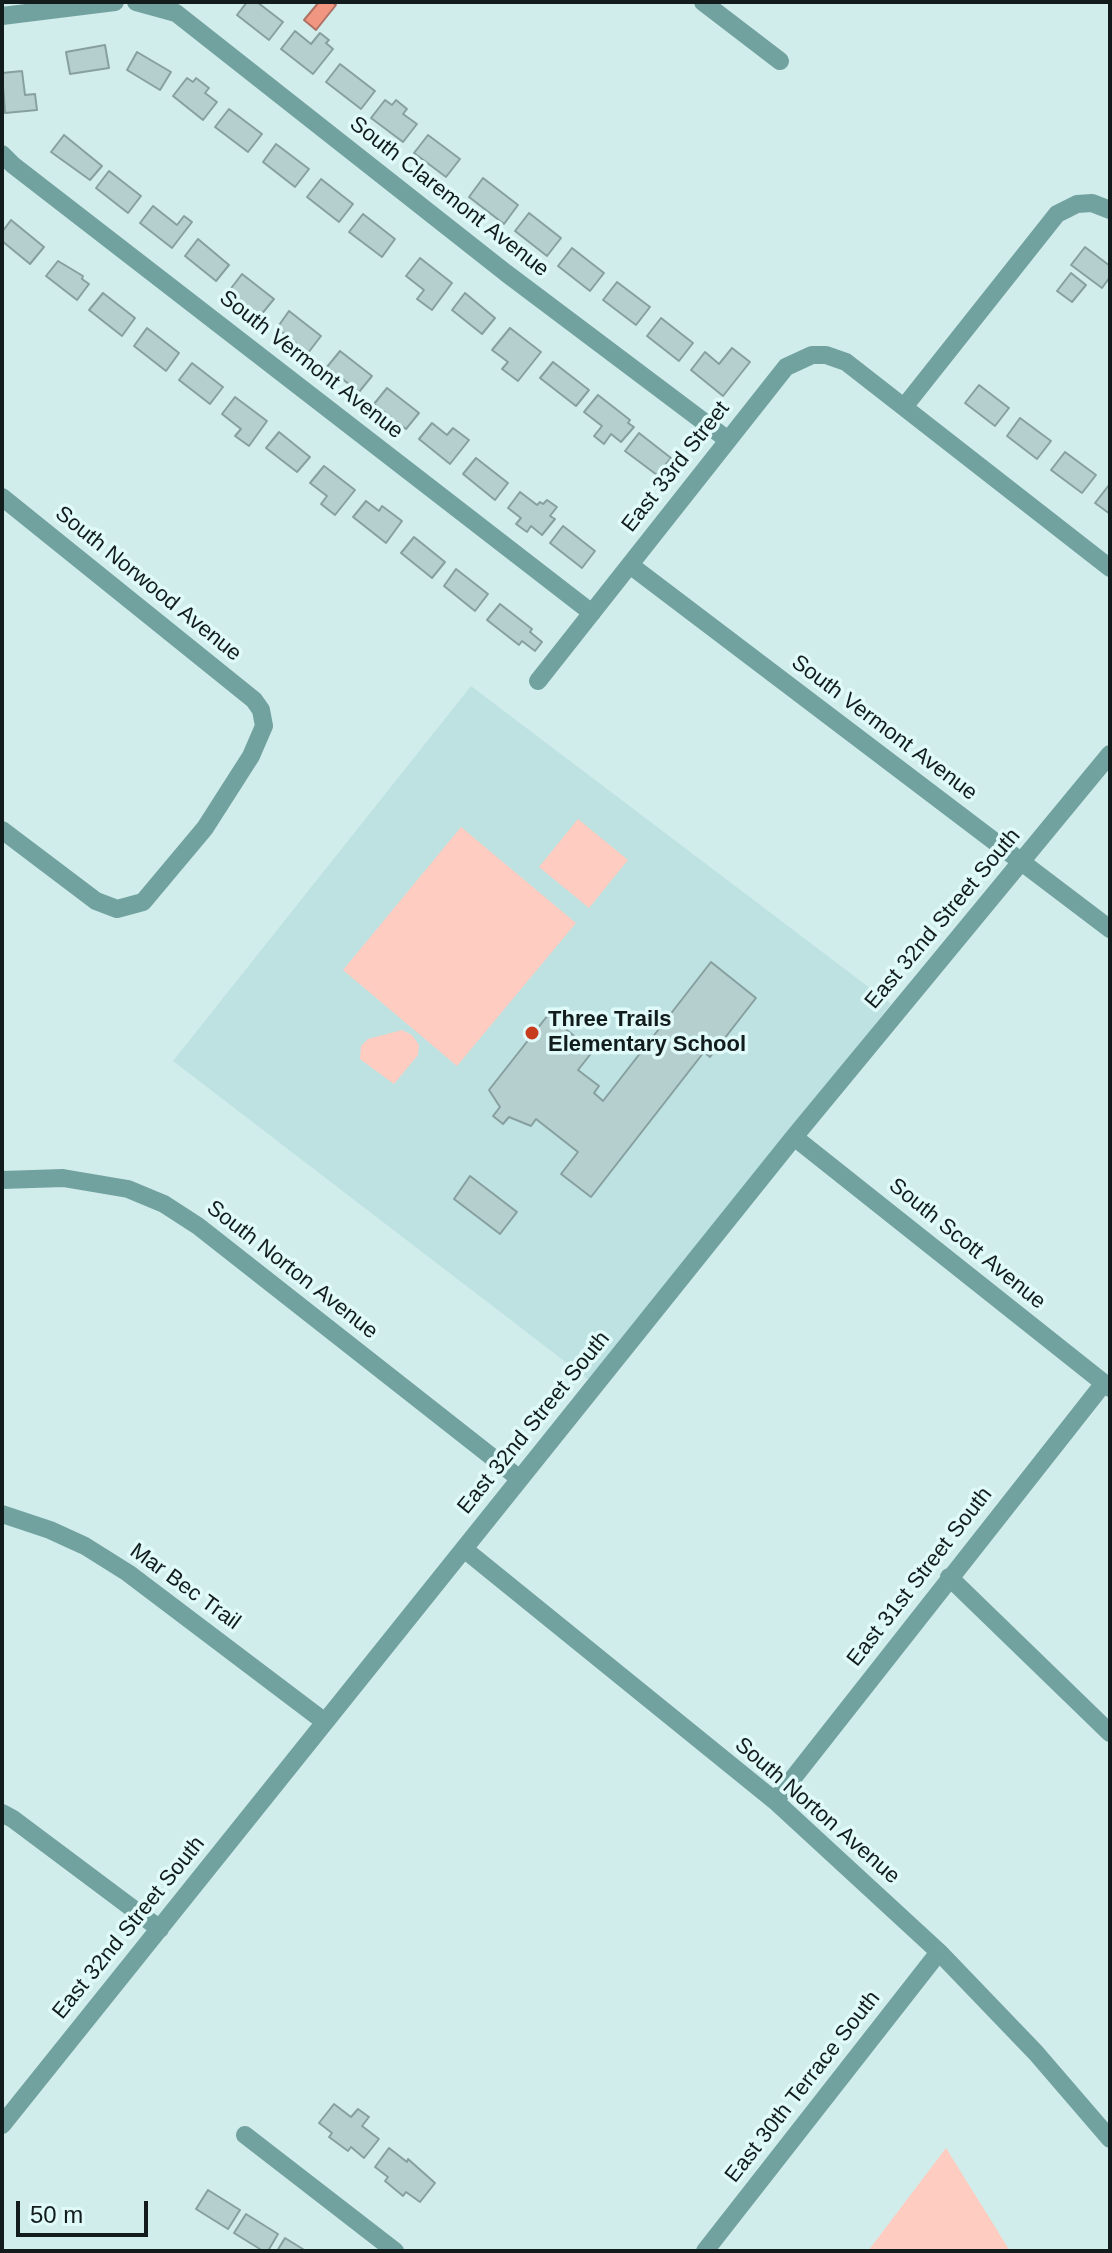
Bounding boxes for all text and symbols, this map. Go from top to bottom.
street label: South Claremont Avenue [344,111,554,283]
street label: South Vermont Avenue [214,285,408,445]
street label: East 33rd Street [617,396,735,538]
street label: South Norwood Avenue [50,501,246,667]
street label: South Vermont Avenue [786,649,982,807]
street label: East 32nd Street South [860,823,1026,1015]
place label: Three Trails Elementary School [548,1007,746,1058]
marker: Three Trails Elementary School [523,1024,541,1042]
street label: South Scott Avenue [883,1173,1051,1315]
street label: South Norton Avenue [201,1195,383,1345]
street label: East 32nd Street South [452,1326,616,1520]
street label: East 31st Street South [842,1482,998,1672]
street label: Mar Bec Trail [125,1538,245,1636]
street label: South Norton Avenue [729,1732,905,1890]
street label: East 32nd Street South [47,1831,211,2025]
street label: East 30th Terrace South [720,1986,886,2188]
scale bar [20,2185,152,2235]
text: 50 m [30,2201,83,2228]

